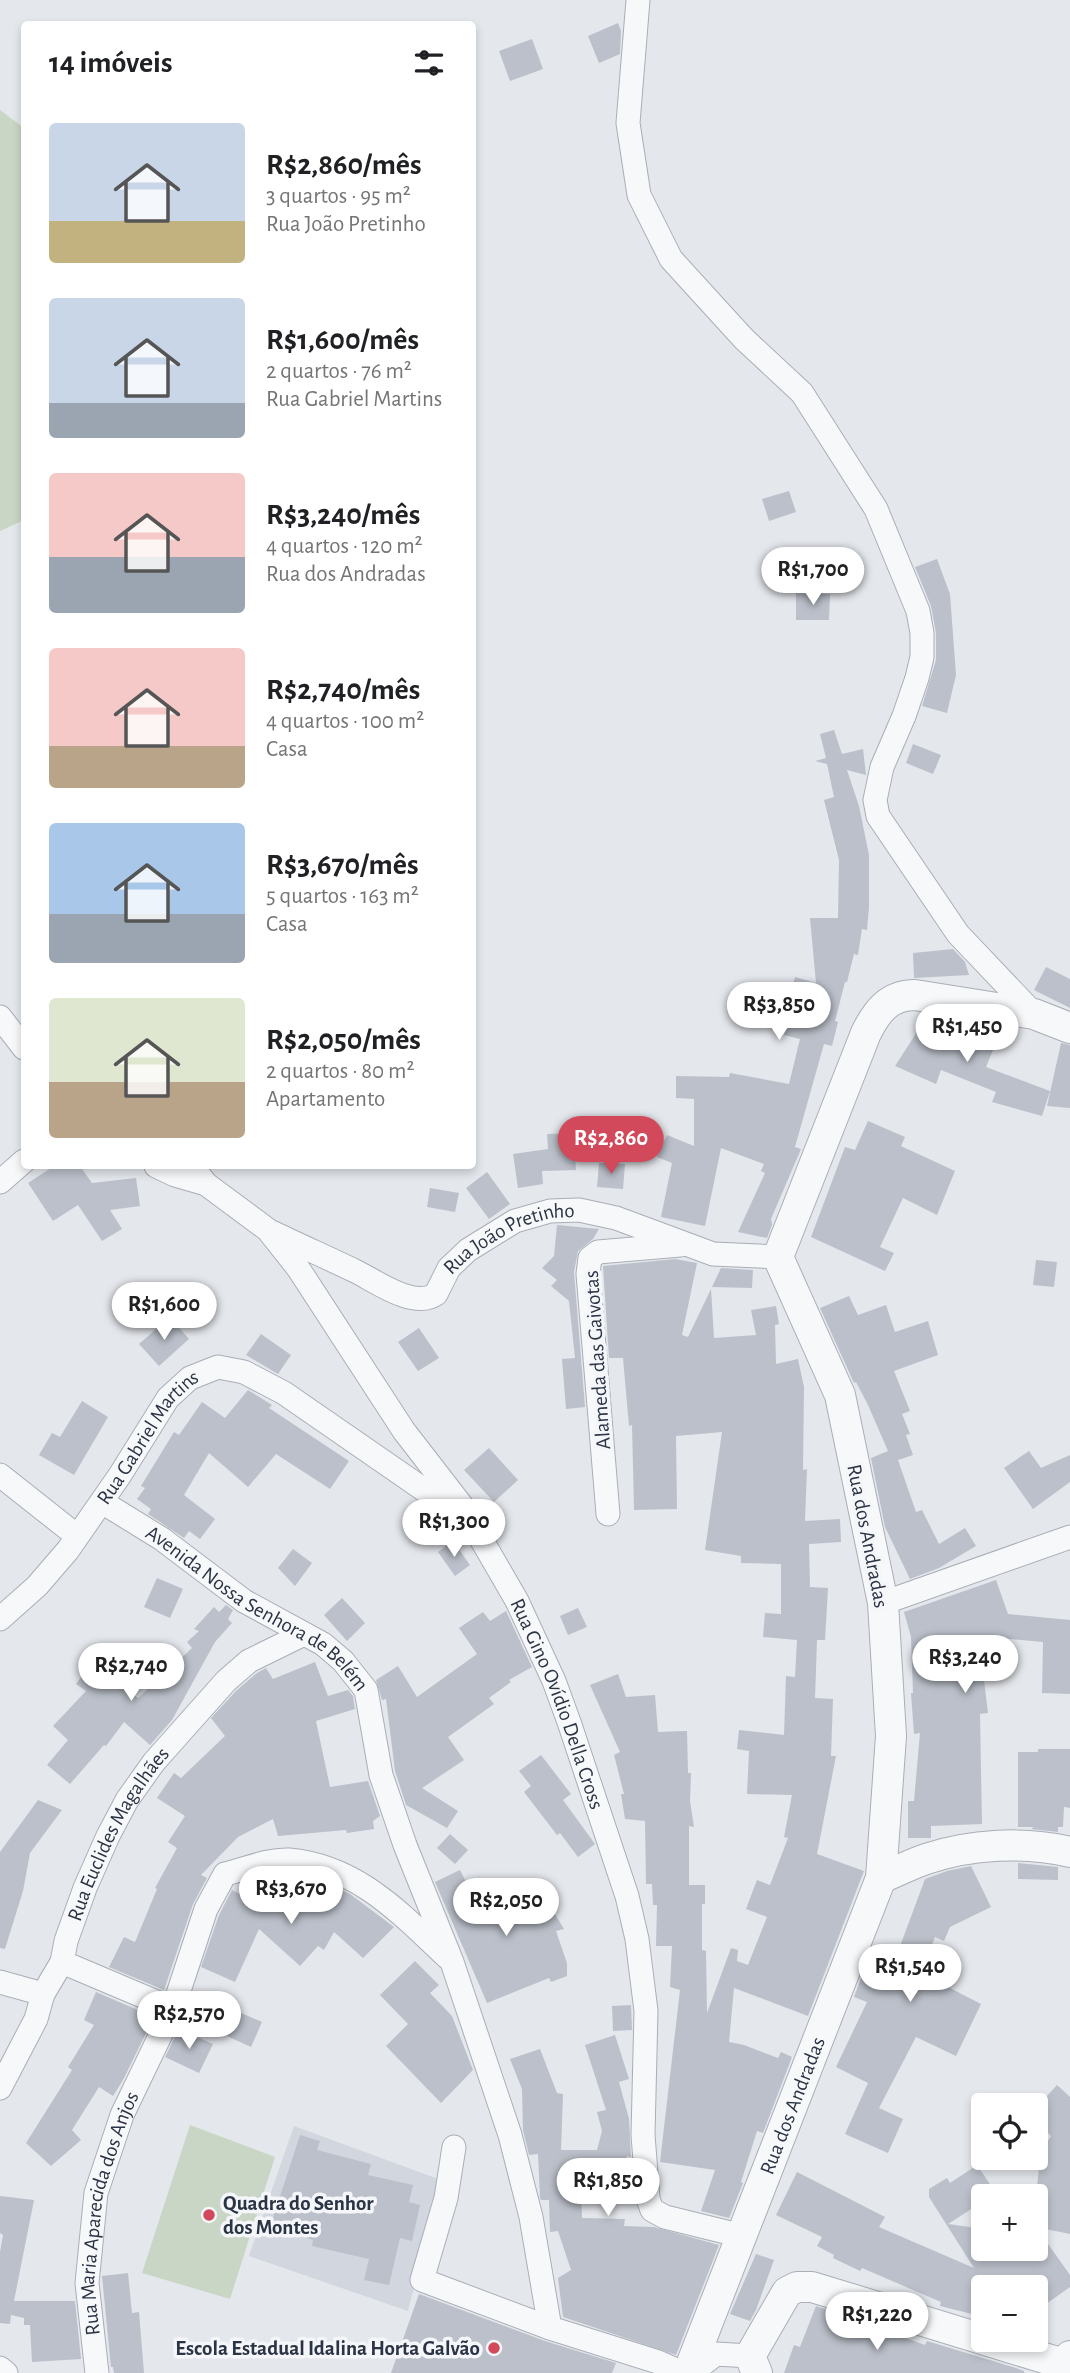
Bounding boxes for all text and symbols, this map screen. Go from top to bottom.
icon: filters [410,44,448,82]
text: 14 imóveis [49,48,172,78]
text: R$2,860/mês [266,150,422,180]
icon: home [105,151,189,235]
text: 3 quartos · 95 m² [266,185,411,208]
text: Rua João Pretinho [266,213,426,236]
text: R$1,600/mês [266,325,419,355]
icon: home [105,326,189,410]
text: 2 quartos · 76 m² [266,360,412,383]
text: Rua Gabriel Martins [266,388,442,411]
text: R$3,240/mês [266,500,420,530]
icon: home [105,501,189,585]
text: 4 quartos · 120 m² [266,535,423,558]
pin: R$1,700 [748,548,878,607]
text: R$1,700 [777,558,849,581]
text: Rua dos Andradas [266,563,426,586]
text: R$2,740/mês [266,675,420,705]
icon: home [105,676,189,760]
text: 4 quartos · 100 m² [266,710,424,733]
text: Casa [266,738,308,761]
text: R$3,670/mês [266,850,419,880]
icon: home [105,851,189,935]
text: 5 quartos · 163 m² [266,885,419,908]
text: Casa [266,913,308,936]
pin: R$3,850 [714,982,844,1042]
text: R$3,850 [743,993,815,1016]
pin: R$1,450 [902,1004,1032,1064]
text: R$1,450 [932,1015,1002,1038]
text: R$2,050/mês [266,1025,421,1055]
icon: home [105,1026,189,1110]
text: 2 quartos · 80 m² [266,1060,415,1083]
text: Apartamento [266,1088,385,1111]
pin: R$2,860 [546,1116,676,1176]
text: R$2,860 [574,1127,648,1150]
street label: Rua João Pretinho [439,1200,575,1279]
street label: Alameda das Gaivotas [581,1270,614,1450]
pin: R$1,600 [99,1282,229,1342]
text: R$1,600 [128,1293,200,1316]
street label: Rua Gabriel Martins [93,1366,201,1508]
street label: Rua dos Andradas [843,1463,892,1610]
pin: R$1,300 [389,1500,519,1559]
text: R$1,300 [418,1510,490,1533]
street label: Avenida Nossa Senhora de Belém [142,1522,372,1695]
street label: Rua Gino Ovídio Della Cross [506,1595,607,1812]
pin: R$3,240 [900,1636,1030,1695]
pin: R$2,740 [66,1644,196,1703]
text: R$3,240 [928,1646,1002,1669]
text: R$2,740 [94,1654,168,1677]
street label: Rua Euclides Magalhães [64,1743,173,1924]
pin: R$3,670 [226,1867,356,1926]
text: R$3,670 [255,1877,327,1900]
pin: R$2,050 [441,1878,571,1938]
text: R$2,050 [469,1889,543,1912]
pin: R$1,540 [845,1944,975,2004]
text: R$1,540 [875,1955,945,1978]
pin: R$2,570 [124,1992,254,2051]
text: R$2,570 [153,2002,225,2025]
street label: Rua dos Andradas [756,2034,829,2178]
street label: Rua Maria Aparecida dos Anjos [77,2088,143,2337]
map controls [971,2093,1048,2352]
button: locate [971,2093,1048,2170]
pin: R$1,850 [543,2158,673,2218]
text: R$1,850 [573,2169,643,2192]
button: + [971,2184,1048,2261]
place label: Quadra do Senhor dos Montes [223,2193,374,2238]
marker: Quadra do Senhor dos Montes [201,2207,217,2223]
button: − [971,2275,1048,2352]
pin: R$1,220 [812,2292,942,2352]
text: R$1,220 [841,2303,913,2326]
place label: Escola Estadual Idalina Horta Galvão [175,2338,480,2359]
marker: Escola Estadual Idalina Horta Galvão [486,2340,502,2356]

